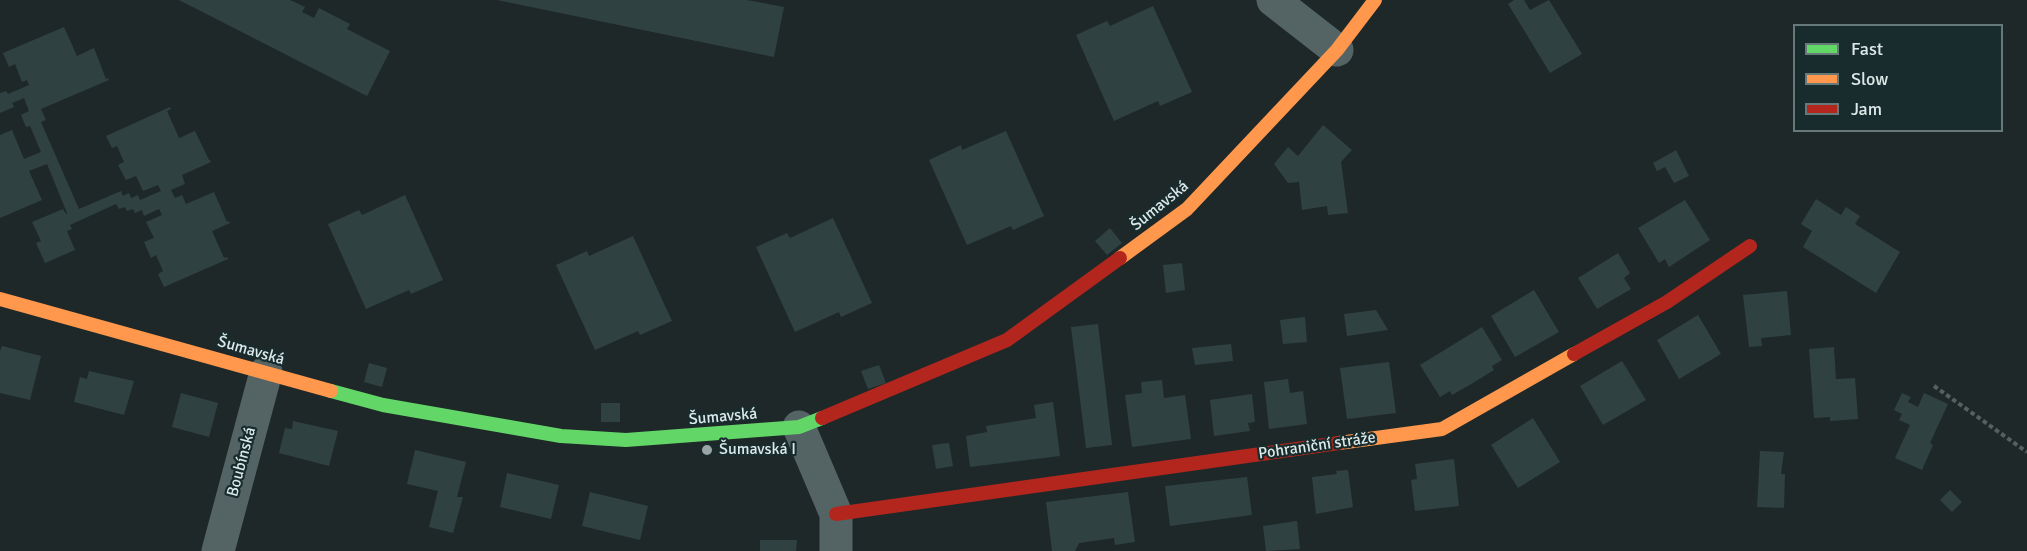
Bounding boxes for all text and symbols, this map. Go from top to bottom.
legend [1793,24,2003,132]
text: Fast [1851,38,1883,60]
text: Slow [1851,68,1888,90]
text: Jam [1851,98,1882,120]
street label: Šumavská [1127,177,1193,235]
street label: Šumavská [215,332,287,370]
street label: Šumavská [688,404,758,430]
street label: Boubínská [223,425,261,499]
street label: Pohraniční stráže [1257,428,1377,464]
place label: Šumavská I [719,440,796,460]
marker: Šumavská I [700,443,714,457]

